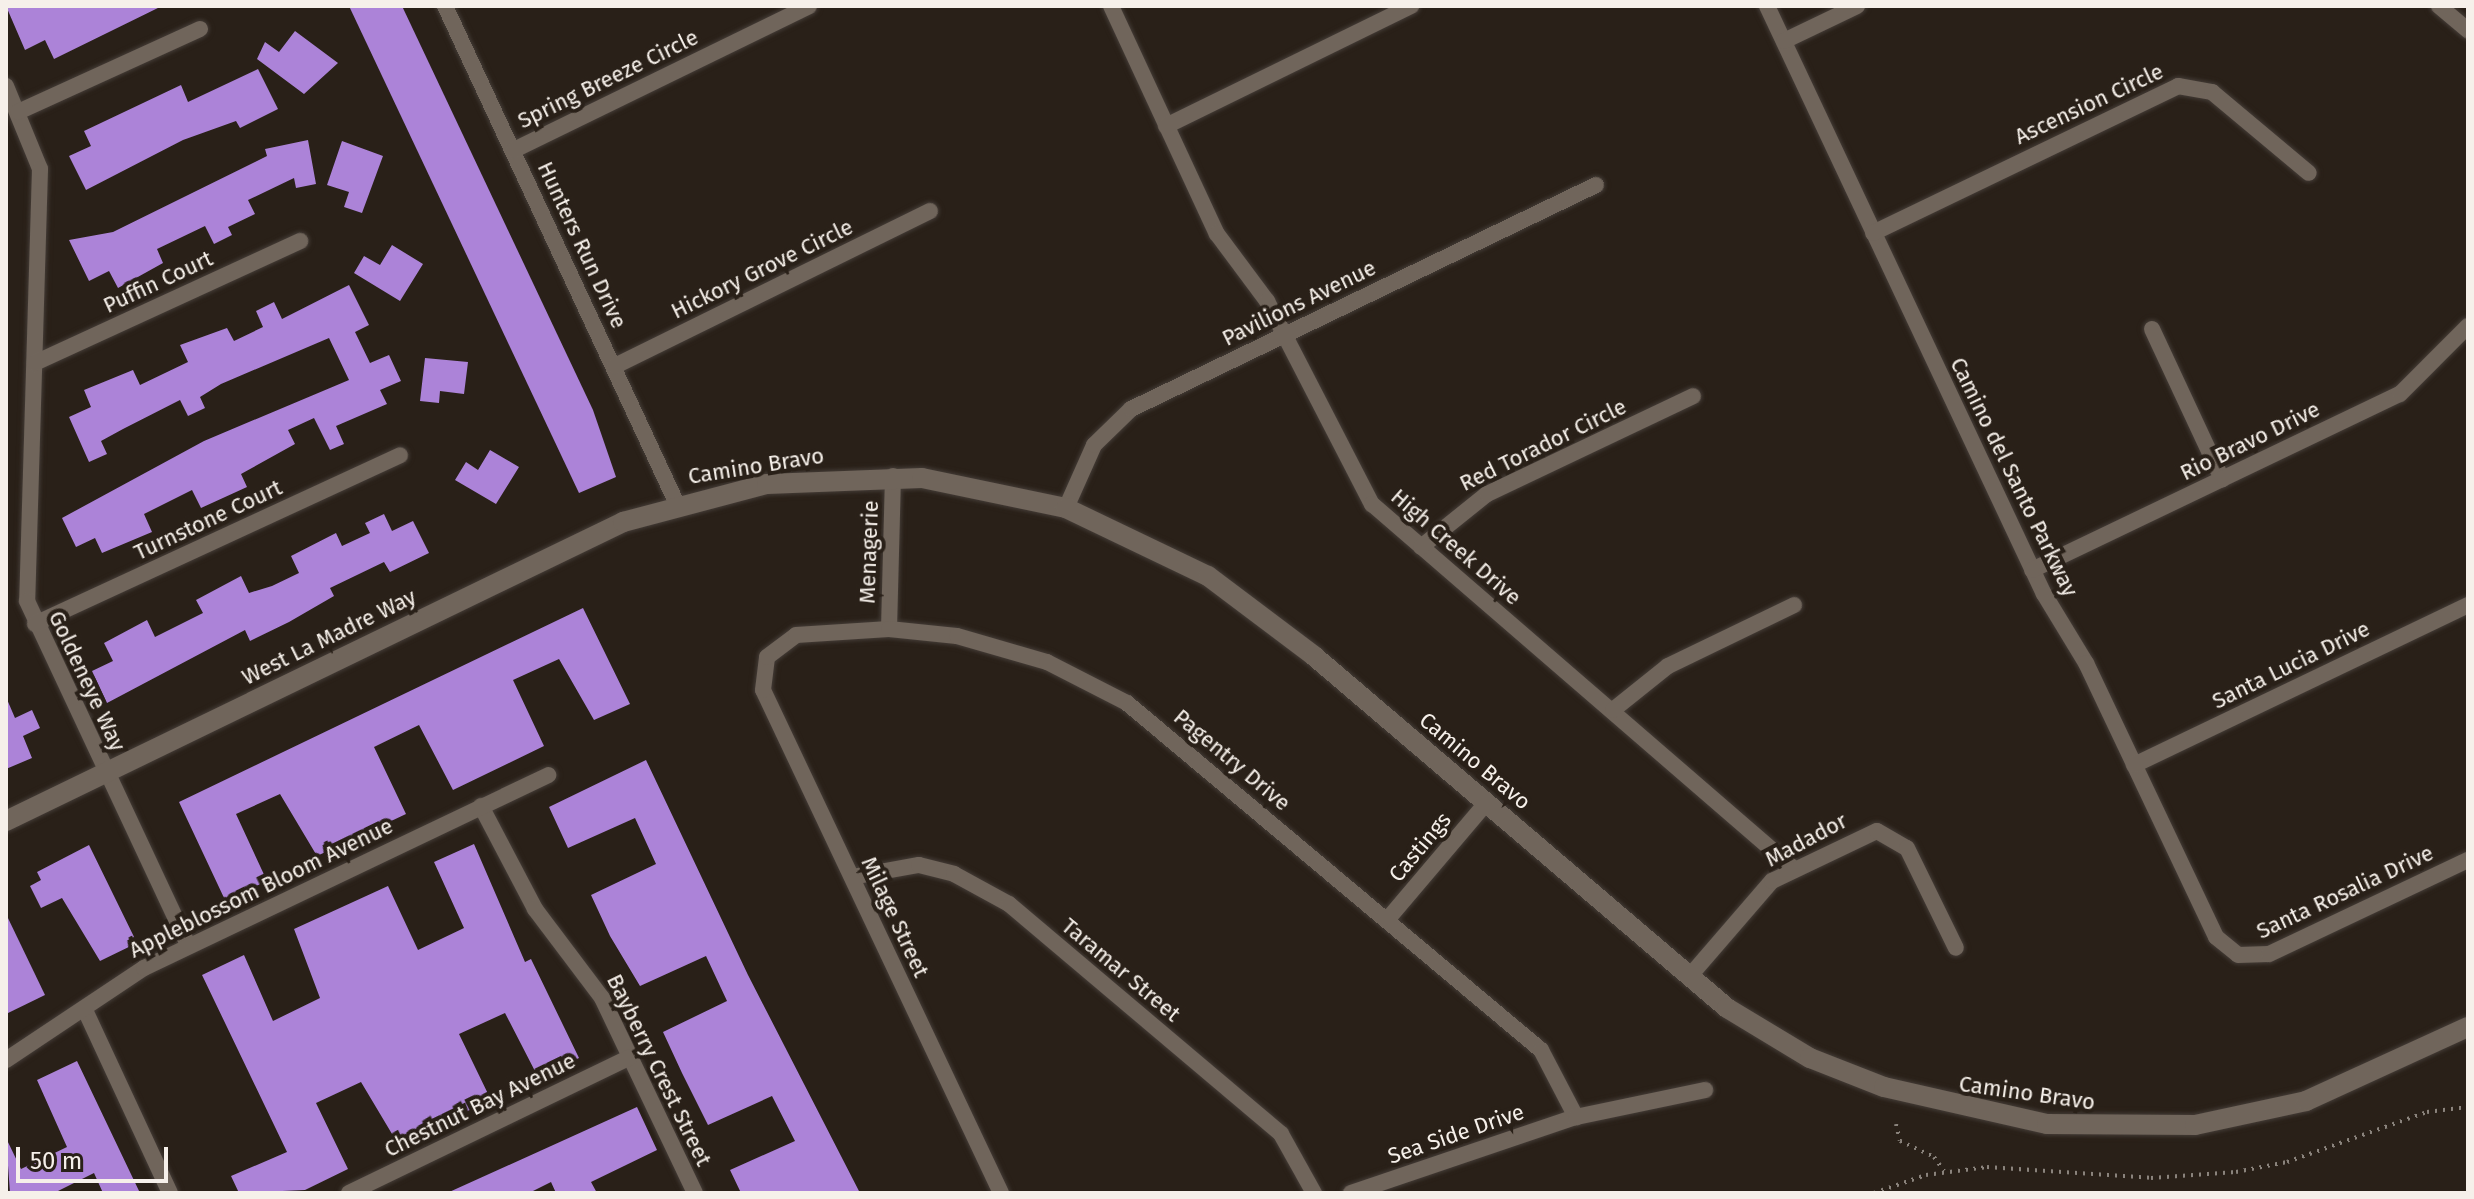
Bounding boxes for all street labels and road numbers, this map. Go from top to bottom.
street label: Spring Breeze Circle [513,24,703,134]
street label: Ascension Circle [2010,58,2168,150]
street label: Hunters Run Drive [532,157,632,333]
street label: Hickory Grove Circle [667,214,857,324]
street label: Puffin Court [99,245,217,319]
street label: Pavilions Avenue [1218,254,1380,352]
street label: Camino del Santo Parkway [1945,353,2083,601]
street label: Red Torador Circle [1455,393,1631,497]
street label: Rio Bravo Drive [2176,396,2324,486]
street label: Camino Bravo [686,442,826,490]
street label: Turnstone Court [130,474,286,566]
street label: High Creek Drive [1386,483,1526,611]
street label: Menagerie [854,500,884,604]
street label: West La Madre Way [238,583,420,691]
street label: Goldeneye Way [43,607,131,755]
street label: Santa Lucia Drive [2208,615,2374,715]
street label: Pagentry Drive [1168,704,1296,816]
street label: Camino Bravo [1414,707,1536,815]
street label: Castings [1383,807,1457,887]
street label: Madador [1761,808,1851,872]
street label: Appleblossom Bloom Avenue [125,813,397,963]
street label: Santa Rosalia Drive [2252,839,2438,945]
street label: Milage Street [856,853,934,981]
street label: Taramar Street [1056,913,1186,1027]
street label: Bayberry Crest Street [601,970,717,1170]
street label: Chestnut Bay Avenue [380,1047,580,1163]
street label: Camino Bravo [1957,1070,2097,1116]
street label: Sea Side Drive [1384,1098,1528,1170]

